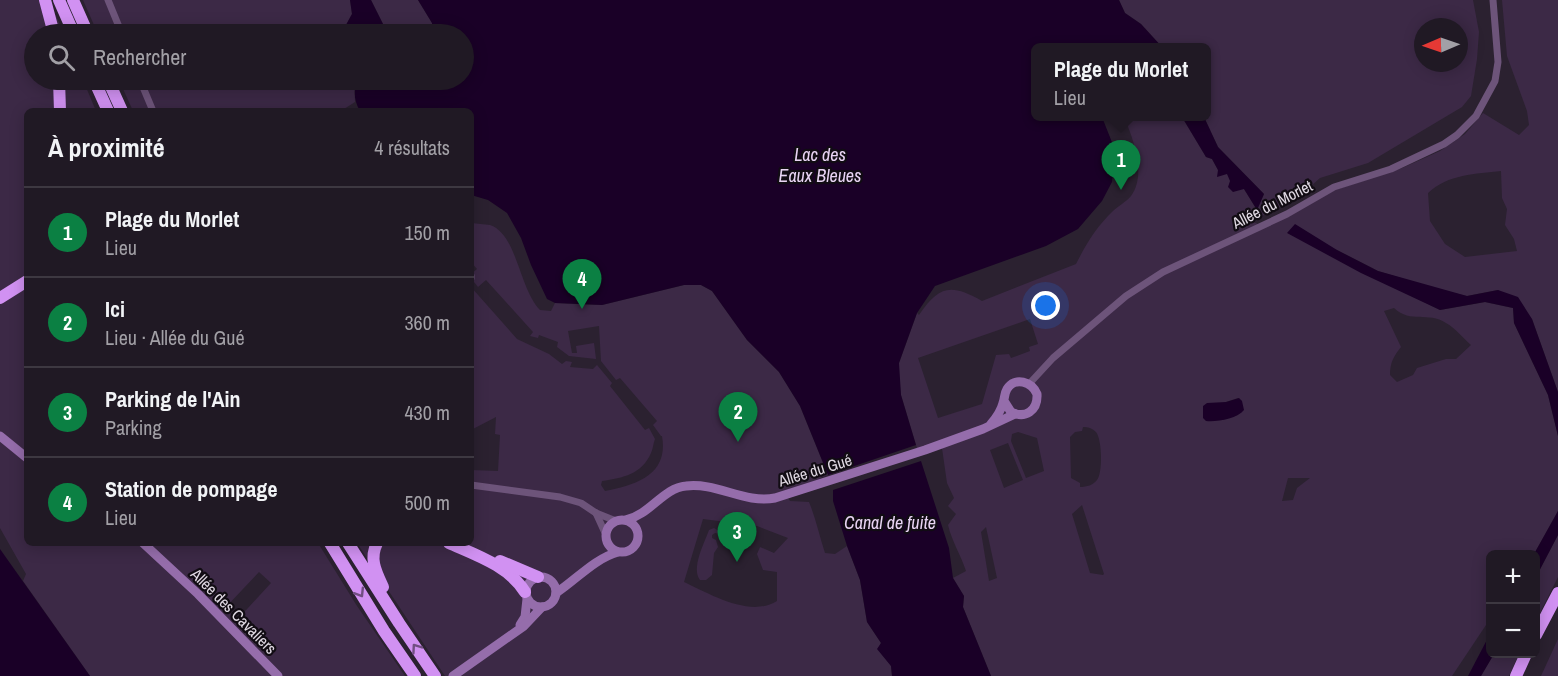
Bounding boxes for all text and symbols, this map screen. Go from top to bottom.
north arrow [1414,18,1468,72]
search box [24,24,474,90]
icon: search [45,41,78,74]
text: Rechercher [93,42,186,72]
popup [1031,43,1211,121]
text: Plage du Morlet [1054,54,1188,84]
text: Lieu [1054,84,1086,111]
text: À proximité [48,130,165,165]
text: 4 résultats [374,134,450,161]
pin: 1 [1102,140,1140,190]
water label: Lac des Eaux Bleues [779,142,861,188]
street label: Allée du Morlet [1227,174,1316,234]
text: Plage du Morlet [105,204,239,234]
text: 1 [63,219,72,246]
text: 150 m [404,219,450,246]
text: Lieu [105,234,137,261]
pin: 4 [562,260,602,309]
your location [1031,291,1060,320]
text: Ici [105,294,125,324]
text: 2 [63,309,72,336]
text: 360 m [404,309,450,336]
text: Lieu · Allée du Gué [105,324,245,351]
text: Parking de l'Ain [105,384,241,414]
pin: 2 [718,392,758,442]
text: 3 [63,399,72,426]
text: 430 m [404,399,450,426]
text: Parking [105,414,162,441]
street label: Allée du Gué [775,448,854,492]
text: Station de pompage [105,474,277,504]
text: 4 [63,489,72,516]
text: 500 m [404,489,450,516]
text: Lieu [105,504,137,531]
water label: Canal de fuite [844,510,936,535]
pin: 3 [718,512,756,562]
map controls [1486,550,1540,658]
button: + [1486,550,1540,604]
street label: Allée des Cavaliers [186,563,282,659]
one-way arrow [353,586,364,597]
button: − [1486,604,1540,658]
one-way arrow [412,644,423,655]

